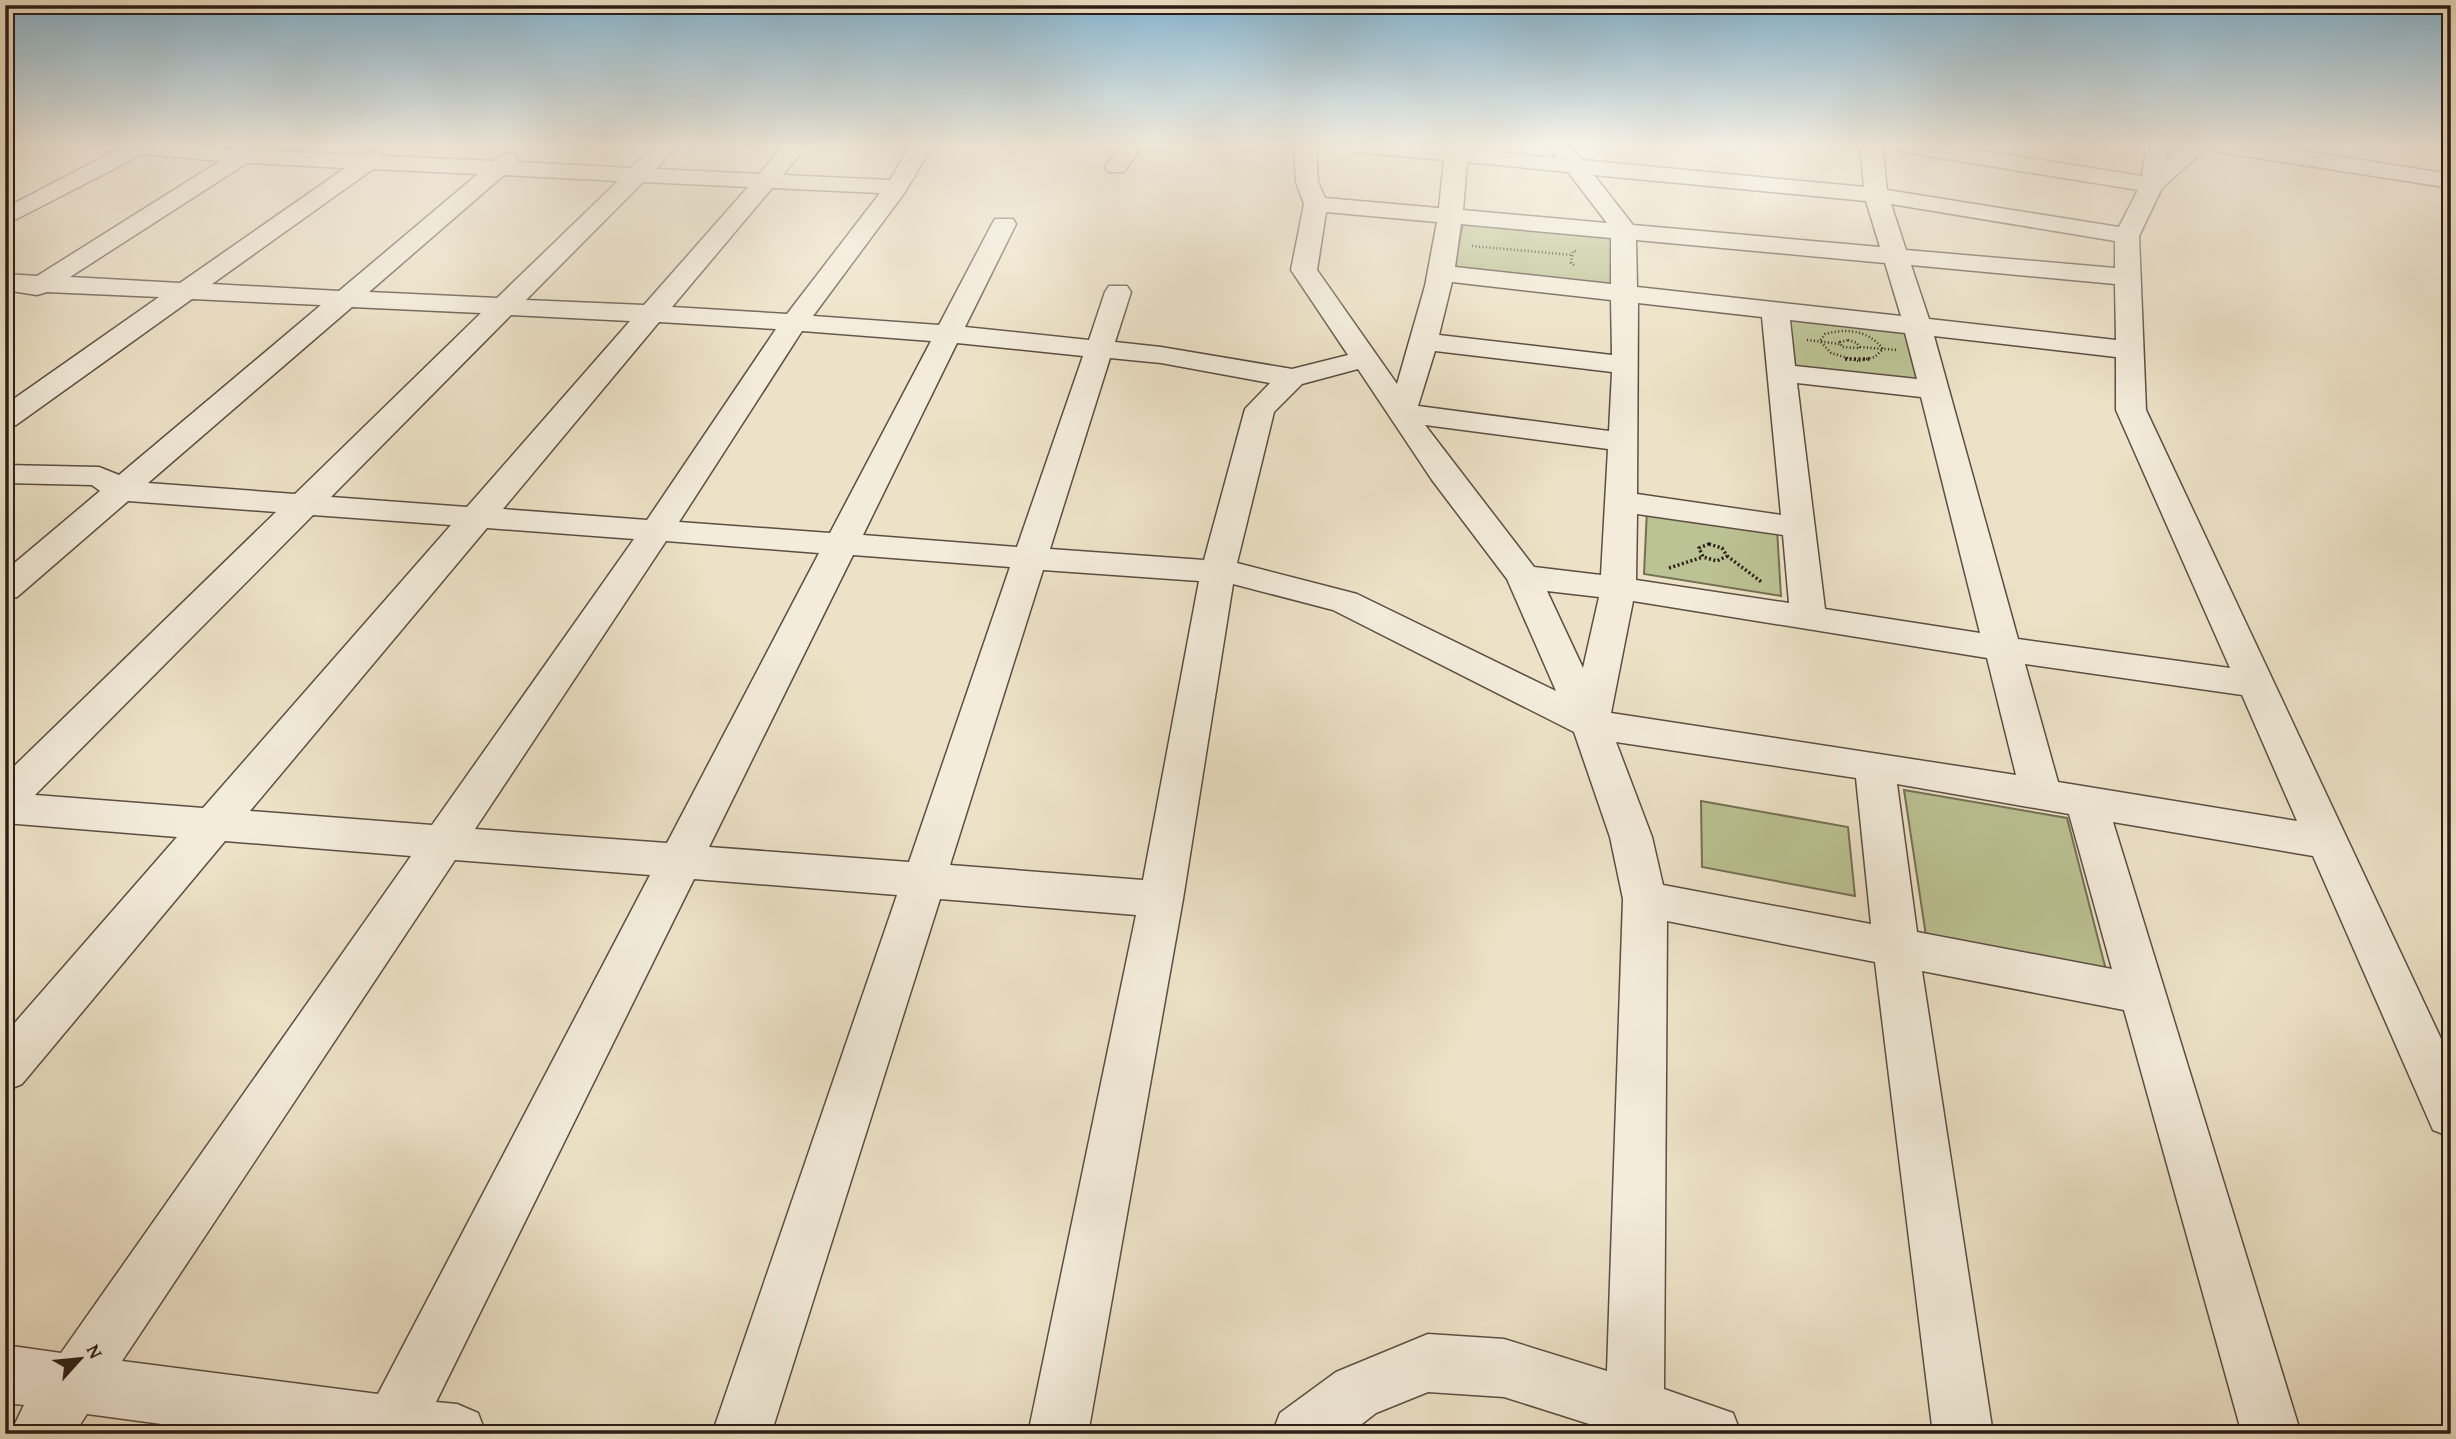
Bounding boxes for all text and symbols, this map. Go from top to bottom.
north arrow [46,1324,116,1394]
text: N [80,1339,111,1364]

